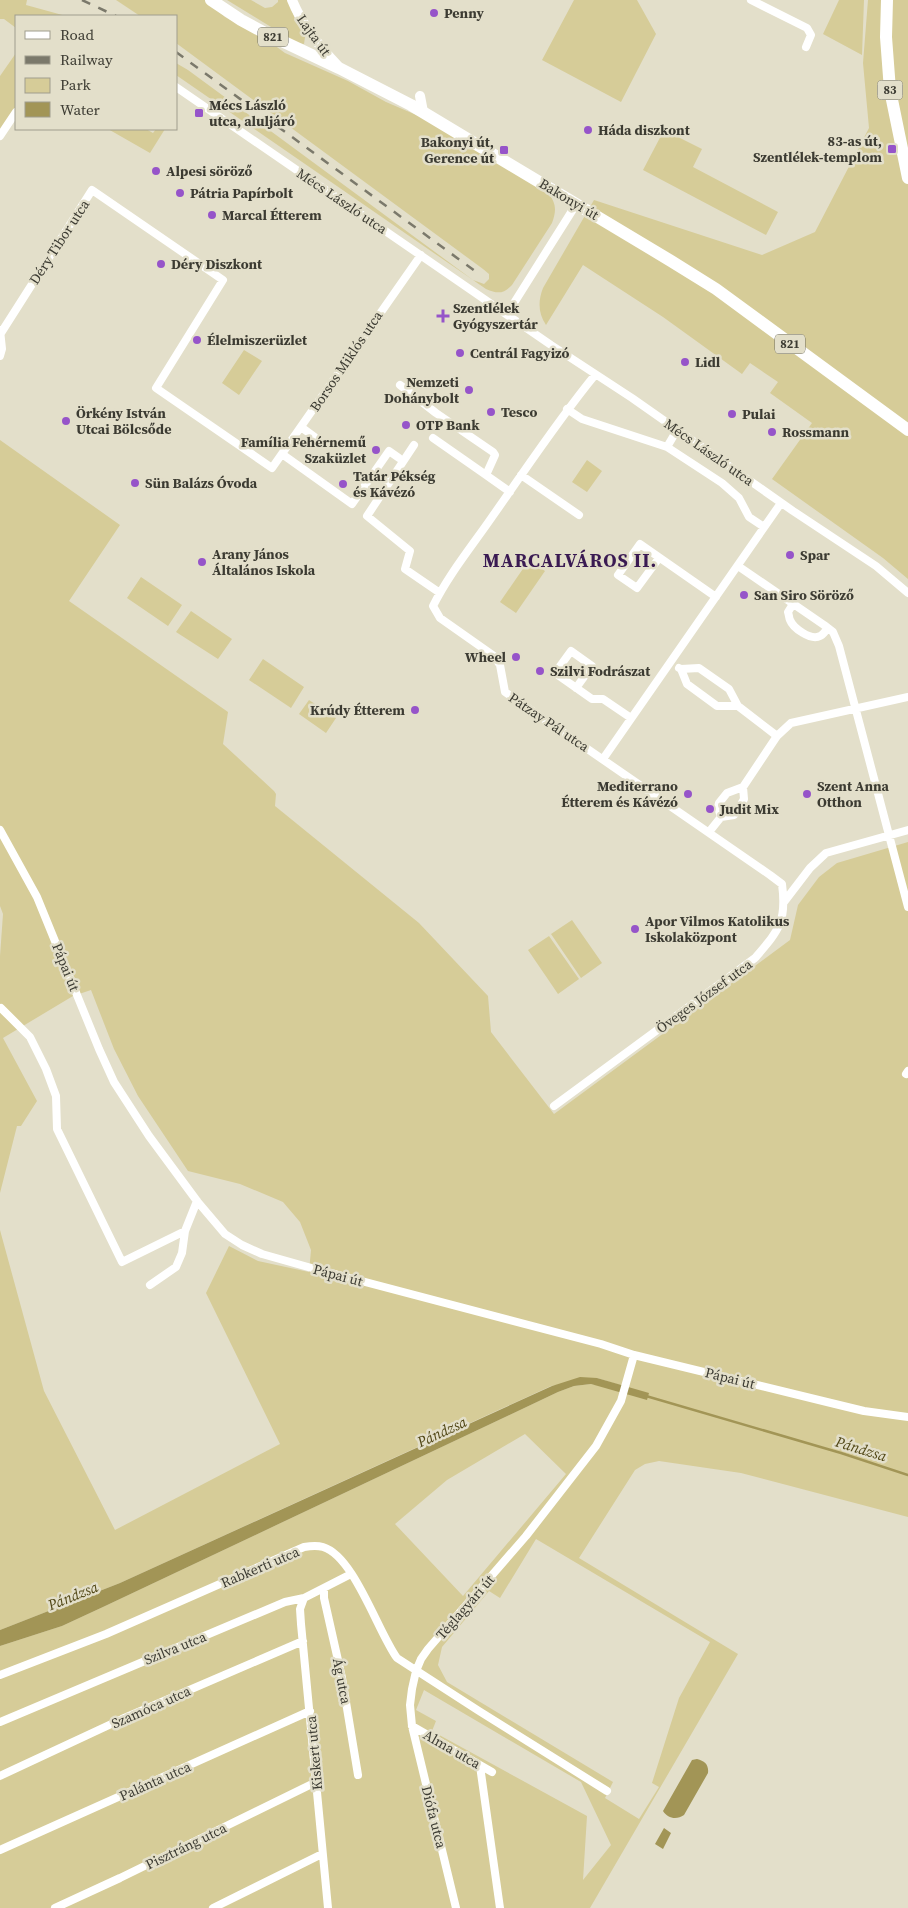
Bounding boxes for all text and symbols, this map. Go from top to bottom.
place label: Penny [444,3,484,23]
marker: Penny [428,7,440,19]
street label: Lajta út [292,10,336,60]
legend [15,15,178,130]
text: Road [60,24,94,45]
road number: 821 [258,28,288,46]
text: Railway [60,49,113,70]
text: Park [60,74,92,95]
road number: 83 [878,80,902,100]
place label: Mécs László utca, aluljáró [209,95,295,131]
text: Water [60,99,101,120]
marker: Mécs László utca, aluljáró [193,107,205,119]
place label: Háda diszkont [598,120,691,140]
marker: Háda diszkont [582,124,594,136]
place label: 83-as út, Szentlélek-templom [753,131,882,167]
place label: Bakonyi út, Gerence út [421,132,495,168]
marker: 83-as út, Szentlélek-templom [886,143,898,155]
marker: Bakonyi út, Gerence út [498,144,510,156]
place label: Alpesi söröző [166,161,252,181]
street label: Mécs László utca [293,163,392,239]
marker: Alpesi söröző [150,165,162,177]
street label: Bakonyi út [535,173,603,225]
place label: Pátria Papírbolt [190,183,294,203]
marker: Pátria Papírbolt [174,187,186,199]
street label: Déry Tibor utca [24,195,94,288]
place label: Marcal Étterem [222,205,322,225]
marker: Marcal Étterem [206,209,218,221]
place label: Déry Diszkont [171,254,263,274]
marker: Déry Diszkont [155,258,167,270]
place label: Szentlélek Gyógyszertár [453,298,538,334]
street label: Borsos Miklós utca [305,306,388,415]
marker: Szentlélek Gyógyszertár [437,310,449,322]
place label: Élelmiszerüzlet [207,330,308,350]
marker: Élelmiszerüzlet [191,334,203,346]
road number: 821 [775,334,805,354]
place label: Centrál Fagyizó [470,343,570,363]
marker: Centrál Fagyizó [454,347,466,359]
place label: Lidl [695,352,721,372]
marker: Lidl [679,356,691,368]
place label: Nemzeti Dohánybolt [384,372,460,408]
marker: Nemzeti Dohánybolt [463,384,475,396]
place label: Tesco [501,402,538,422]
place label: Örkény István Utcai Bölcsőde [76,403,171,439]
place label: Pulai [742,404,776,424]
marker: Tesco [485,406,497,418]
marker: Pulai [726,408,738,420]
street label: Mécs László utca [660,414,759,491]
marker: Örkény István Utcai Bölcsőde [60,415,72,427]
place label: OTP Bank [416,415,480,435]
marker: OTP Bank [400,419,412,431]
place label: Rossmann [782,422,850,442]
marker: Rossmann [766,426,778,438]
place label: Família Fehérnemű Szaküzlet [241,432,367,468]
marker: Família Fehérnemű Szaküzlet [370,444,382,456]
place label: Tatár Pékség és Kávézó [353,466,436,502]
place label: Sün Balázs Óvoda [145,473,258,493]
marker: Sün Balázs Óvoda [129,477,141,489]
marker: Tatár Pékség és Kávézó [337,478,349,490]
place label: Arany János Általános Iskola [212,544,316,580]
place label: Spar [800,545,830,565]
district label: MARCALVÁROS II. [483,547,657,573]
marker: Spar [784,549,796,561]
marker: Arany János Általános Iskola [196,556,208,568]
place label: San Siro Söröző [754,585,854,605]
marker: San Siro Söröző [738,589,750,601]
place label: Wheel [465,647,506,667]
marker: Wheel [510,651,522,663]
place label: Szilvi Fodrászat [550,661,651,681]
marker: Szilvi Fodrászat [534,665,546,677]
street label: Pátzay Pál utca [505,688,594,757]
place label: Krúdy Étterem [310,700,405,720]
marker: Krúdy Étterem [409,704,421,716]
place label: Mediterrano Étterem és Kávézó [561,776,678,812]
place label: Szent Anna Otthon [817,776,890,812]
marker: Mediterrano Étterem és Kávézó [682,788,694,800]
marker: Szent Anna Otthon [801,788,813,800]
place label: Judit Mix [719,799,779,819]
marker: Judit Mix [704,803,716,815]
place label: Apor Vilmos Katolikus Iskolaközpont [645,911,790,947]
marker: Apor Vilmos Katolikus Iskolaközpont [629,923,641,935]
street label: Pápai út [47,940,85,995]
street label: Öveges József utca [652,954,757,1038]
street label: Pápai út [311,1259,365,1291]
street label: Pápai út [703,1362,757,1394]
water label: Pándzsa [413,1411,470,1453]
water label: Pándzsa [832,1431,889,1466]
street label: Rabkerti utca [218,1541,303,1593]
street label: Téglagyári út [431,1570,499,1644]
water label: Pándzsa [44,1576,101,1615]
street label: Szilva utca [141,1626,210,1670]
street label: Ág utca [328,1656,356,1707]
street label: Szamóca utca [108,1680,195,1733]
street label: Kiskert utca [301,1714,327,1791]
street label: Alma utca [420,1725,485,1774]
street label: Palánta utca [116,1756,195,1806]
street label: Diófa utca [417,1784,452,1851]
street label: Pisztráng utca [142,1817,231,1874]

